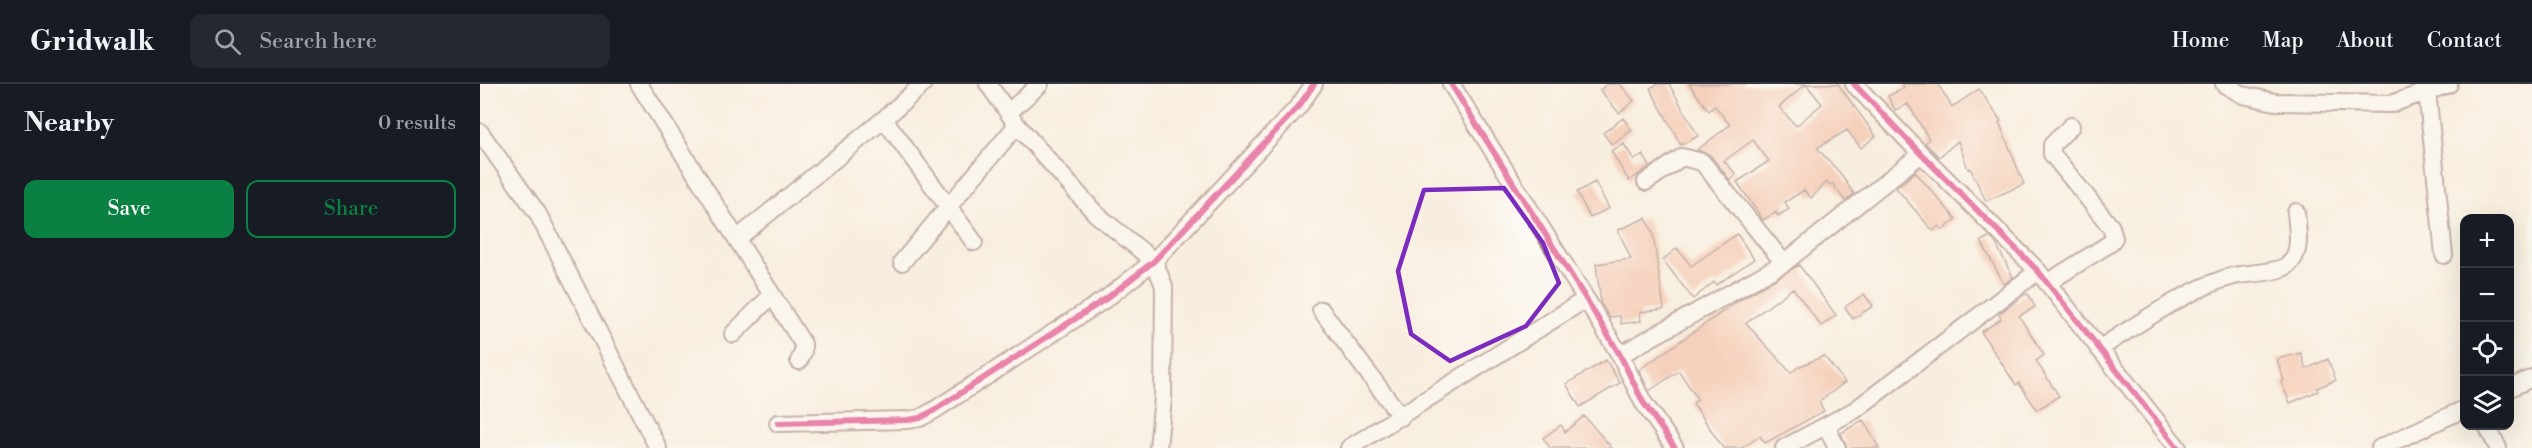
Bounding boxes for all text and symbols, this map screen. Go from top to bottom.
search box [190,14,610,68]
text: Gridwalk [30,24,154,59]
icon: search [211,25,244,58]
text: Search here [259,28,377,55]
text: Home [2172,28,2229,54]
text: Map [2262,28,2304,54]
text: About [2337,28,2394,54]
text: Contact [2427,28,2502,54]
text: Nearby [24,107,114,139]
text: 0 results [378,111,456,136]
button: Save [24,180,234,238]
button: Share [246,180,456,238]
map controls [2460,214,2514,430]
button: + [2460,214,2514,268]
button: − [2460,268,2514,322]
button: locate [2460,322,2514,376]
button: layers [2460,376,2514,430]

